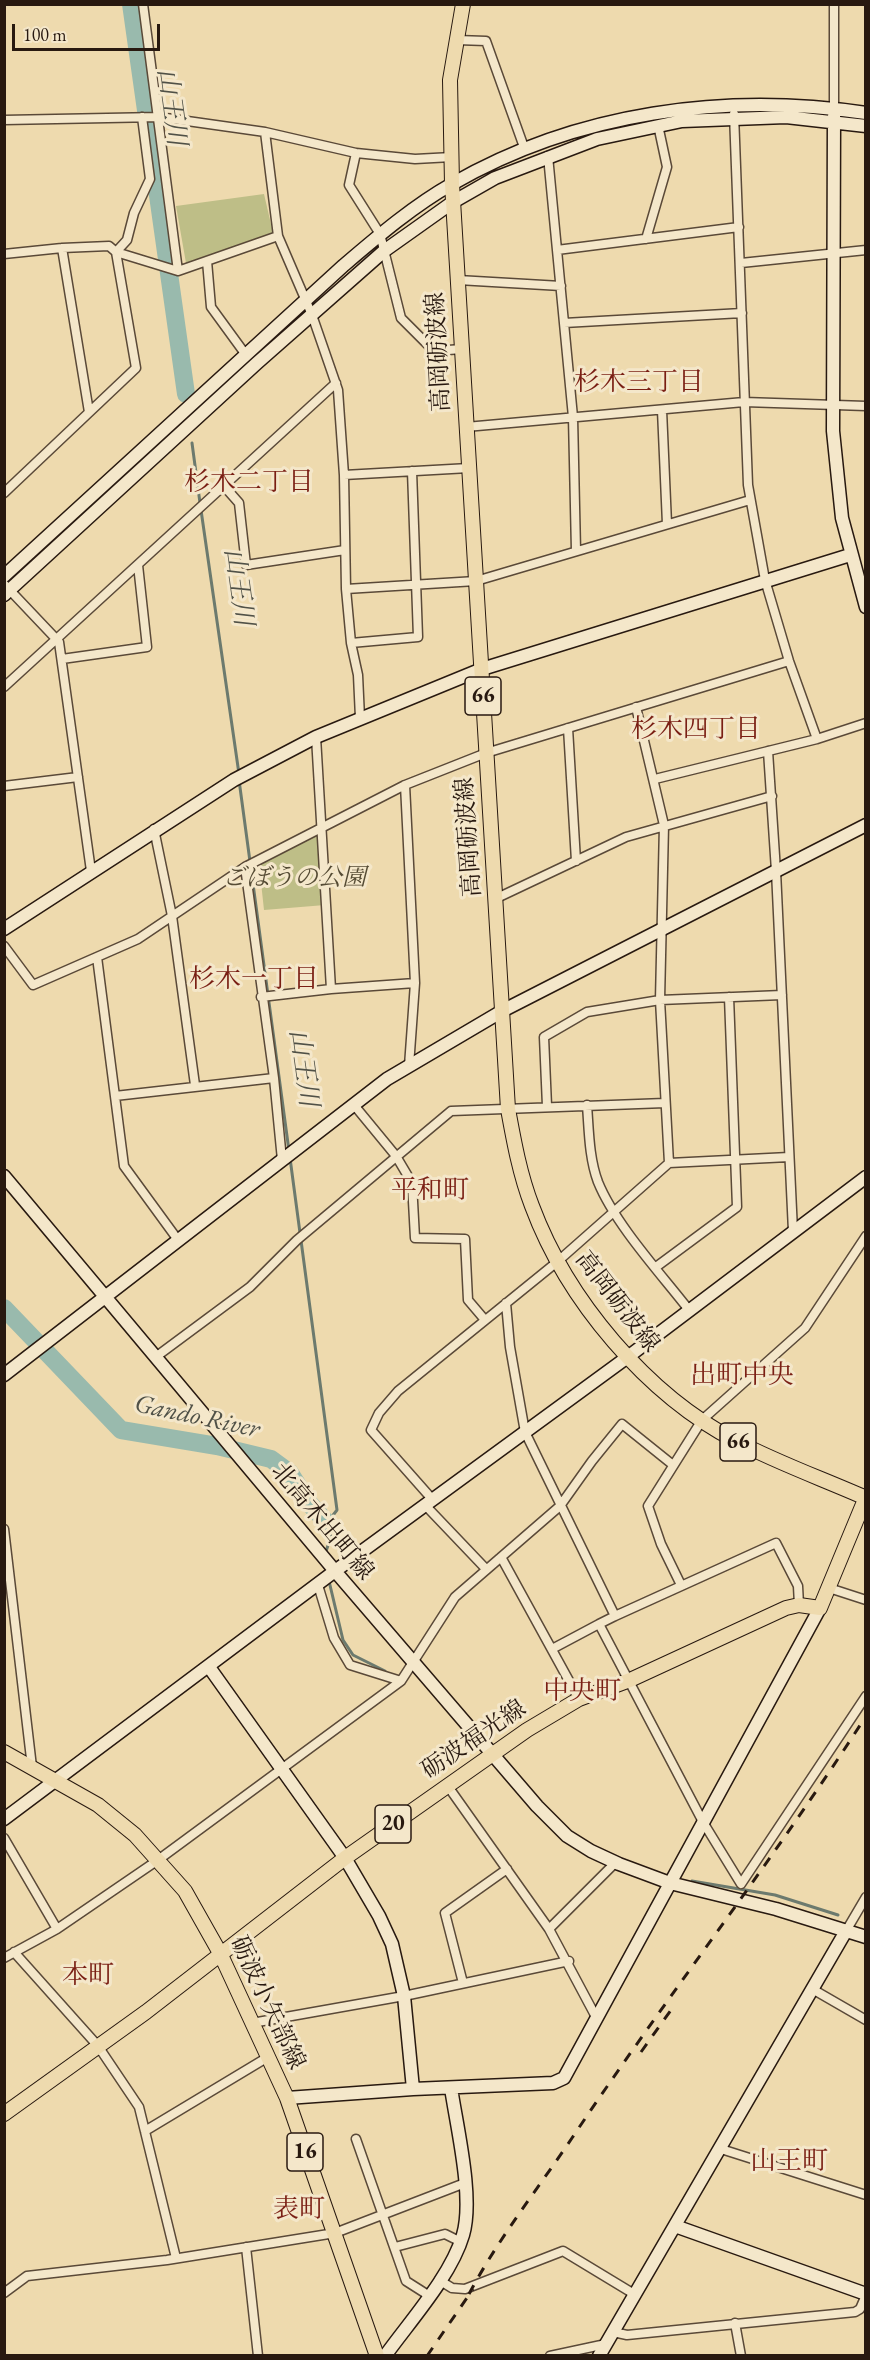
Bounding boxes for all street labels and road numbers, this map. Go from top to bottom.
street label: 高岡砺波線 [421,291,457,413]
road number: 66 [465,677,501,715]
street label: 高岡砺波線 [450,776,488,898]
street label: 高岡砺波線 [569,1246,665,1358]
road number: 66 [720,1423,756,1461]
street label: 北高木出町線 [265,1458,379,1586]
street label: 砺波福光線 [416,1695,532,1785]
road number: 20 [375,1805,411,1843]
street label: 砺波小矢部線 [224,1932,310,2074]
road number: 16 [287,2133,323,2171]

